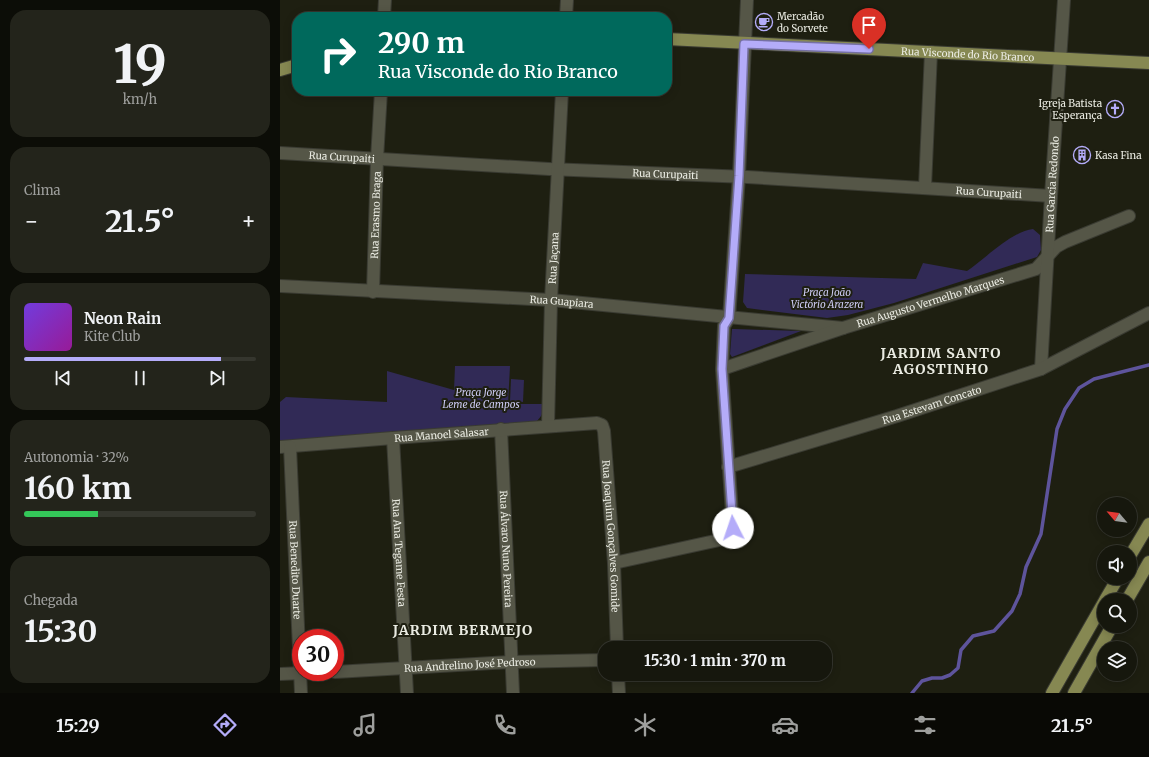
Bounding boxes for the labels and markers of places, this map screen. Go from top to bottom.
pin [852,8,886,49]
place label: Mercadão do Sorvete [777,10,828,35]
cafe icon: Mercadão do Sorvete [754,12,774,32]
place label: Igreja Batista Esperança [1038,97,1103,122]
church icon: Igreja Batista Esperança [1105,99,1125,119]
building icon: Kasa Fina [1072,145,1092,165]
place label: Kasa Fina [1095,149,1142,162]

